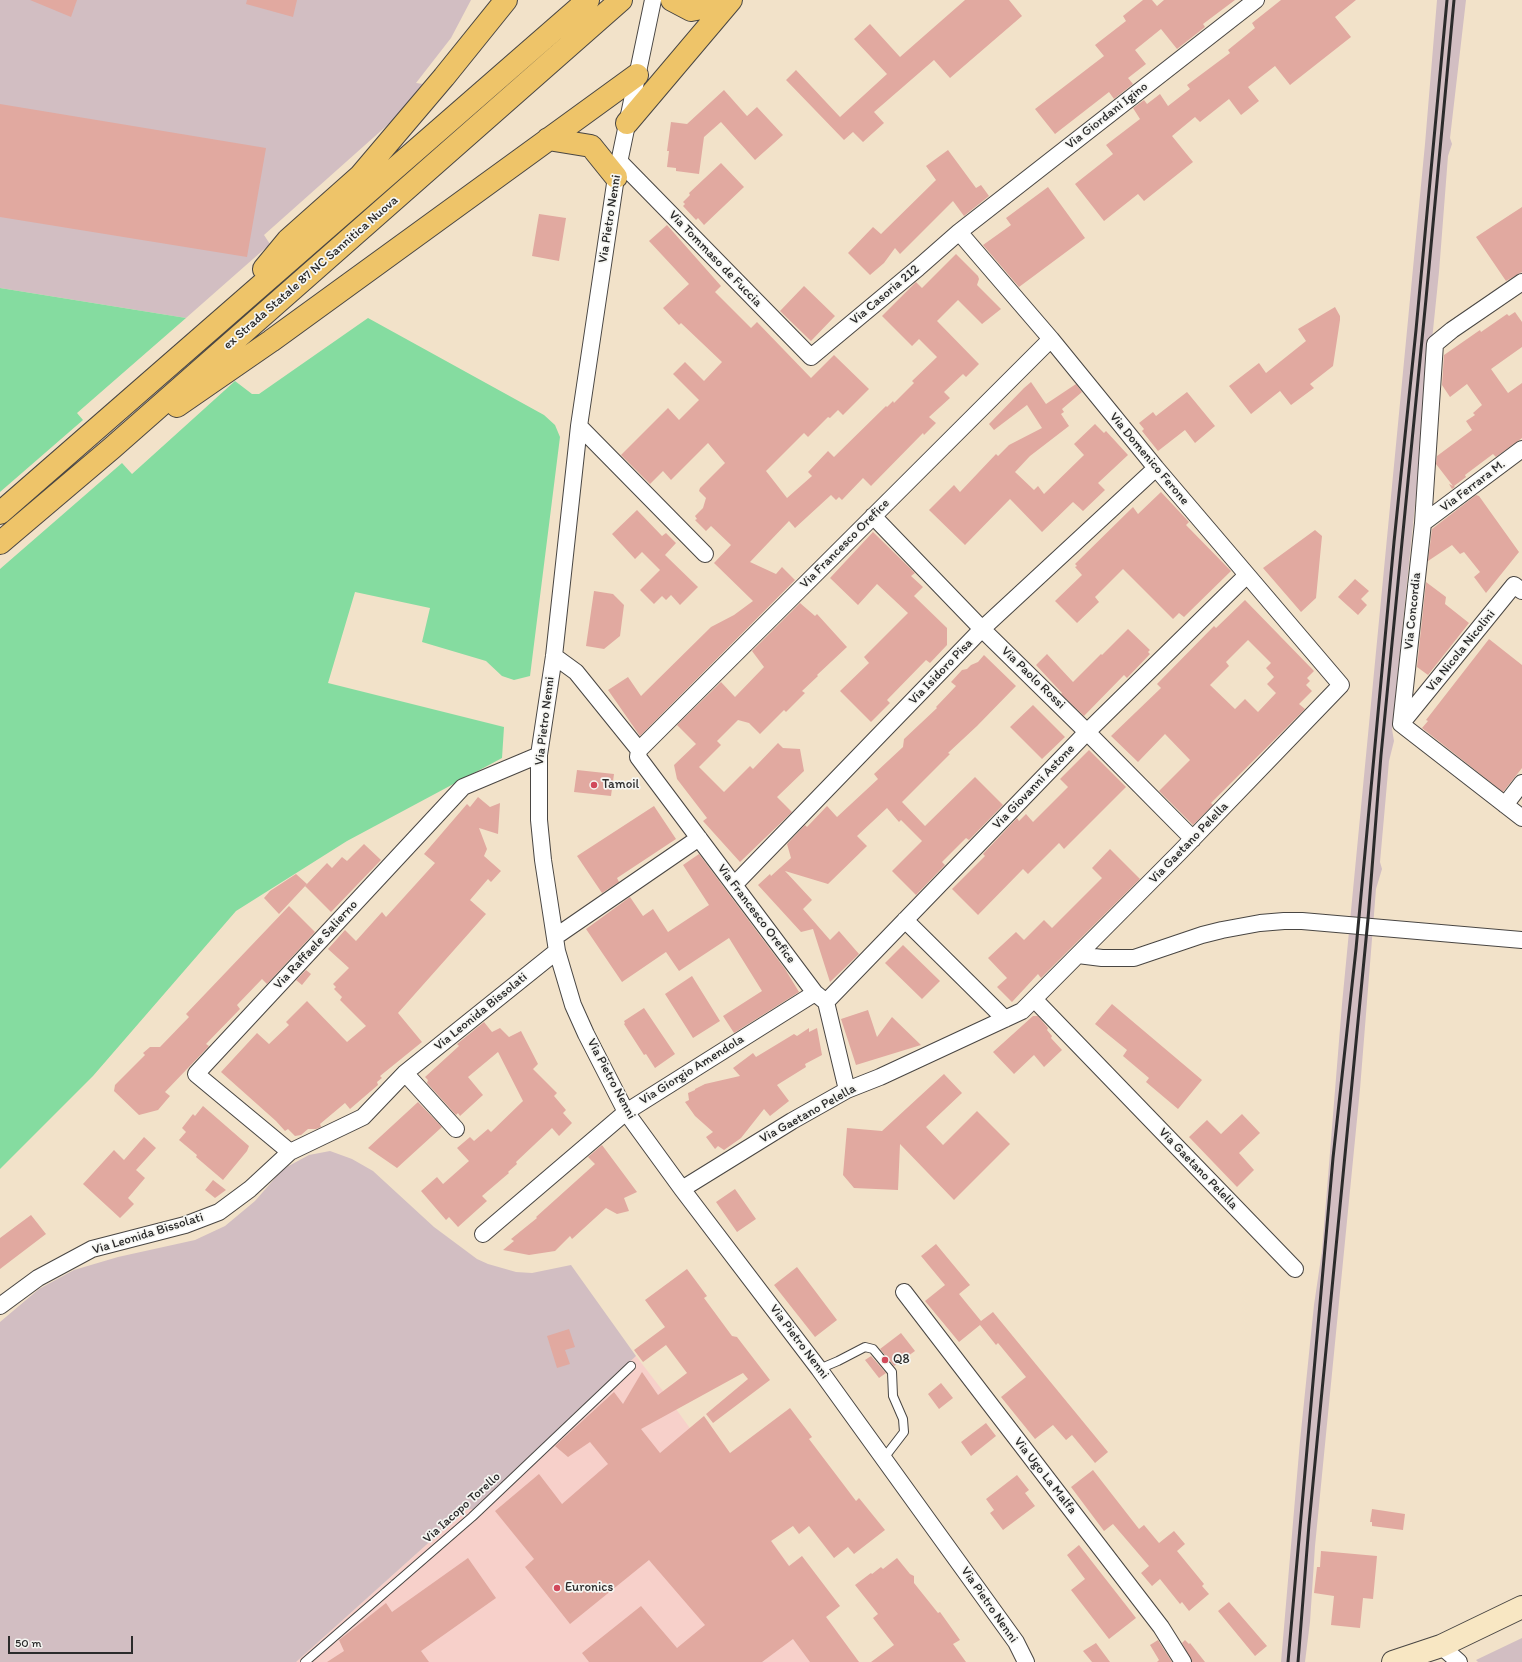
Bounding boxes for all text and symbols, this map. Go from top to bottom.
street label: Via Giordani Igino [1063,79,1151,153]
street label: Via Pietro Nenni [595,174,625,264]
street label: ex Strada Statale 87 NC Sannitica Nuova [220,193,402,353]
street label: Via Tommaso de Fuccia [665,207,765,311]
street label: Via Casoria 212 [847,262,923,328]
street label: Via Domenico Ferone [1106,410,1192,508]
street label: Via Ferrara M. [1437,456,1509,516]
street label: Via Francesco Orefice [797,496,893,592]
street label: Via Concordia [1401,572,1425,650]
street label: Via Nicola Nicolini [1423,607,1499,695]
street label: Via Isidoro Pisa [906,636,976,708]
street label: Via Paolo Rossi [998,643,1068,713]
street label: Via Pietro Nenni [532,676,558,766]
street label: Via Giovanni Astone [990,741,1078,833]
place label: Tamoil [602,777,639,793]
marker: Tamoil [589,780,599,790]
street label: Via Gaetano Pelella [1146,799,1232,887]
street label: Via Francesco Orefice [714,861,798,967]
street label: Via Raffaele Salierno [271,897,361,993]
street label: Via Leonida Bissolati [431,970,531,1054]
street label: Via Giorgio Amendola [637,1031,747,1109]
street label: Via Pietro Nenni [583,1036,639,1122]
street label: Via Gaetano Pelella [757,1081,859,1147]
street label: Via Gaetano Pelella [1155,1125,1241,1213]
street label: Via Leonida Bissolati [90,1210,206,1258]
street label: Via Pietro Nenni [766,1302,832,1382]
place label: Q8 [893,1352,910,1368]
marker: Q8 [880,1355,890,1365]
street label: Via Ugo La Malfa [1010,1434,1080,1518]
street label: Via Iacopo Torello [420,1469,504,1547]
street label: Via Pietro Nenni [957,1564,1021,1646]
place label: Euronics [565,1580,613,1596]
marker: Euronics [552,1583,562,1593]
scale bar [10,1628,135,1654]
text: 50 m [15,1636,41,1650]

